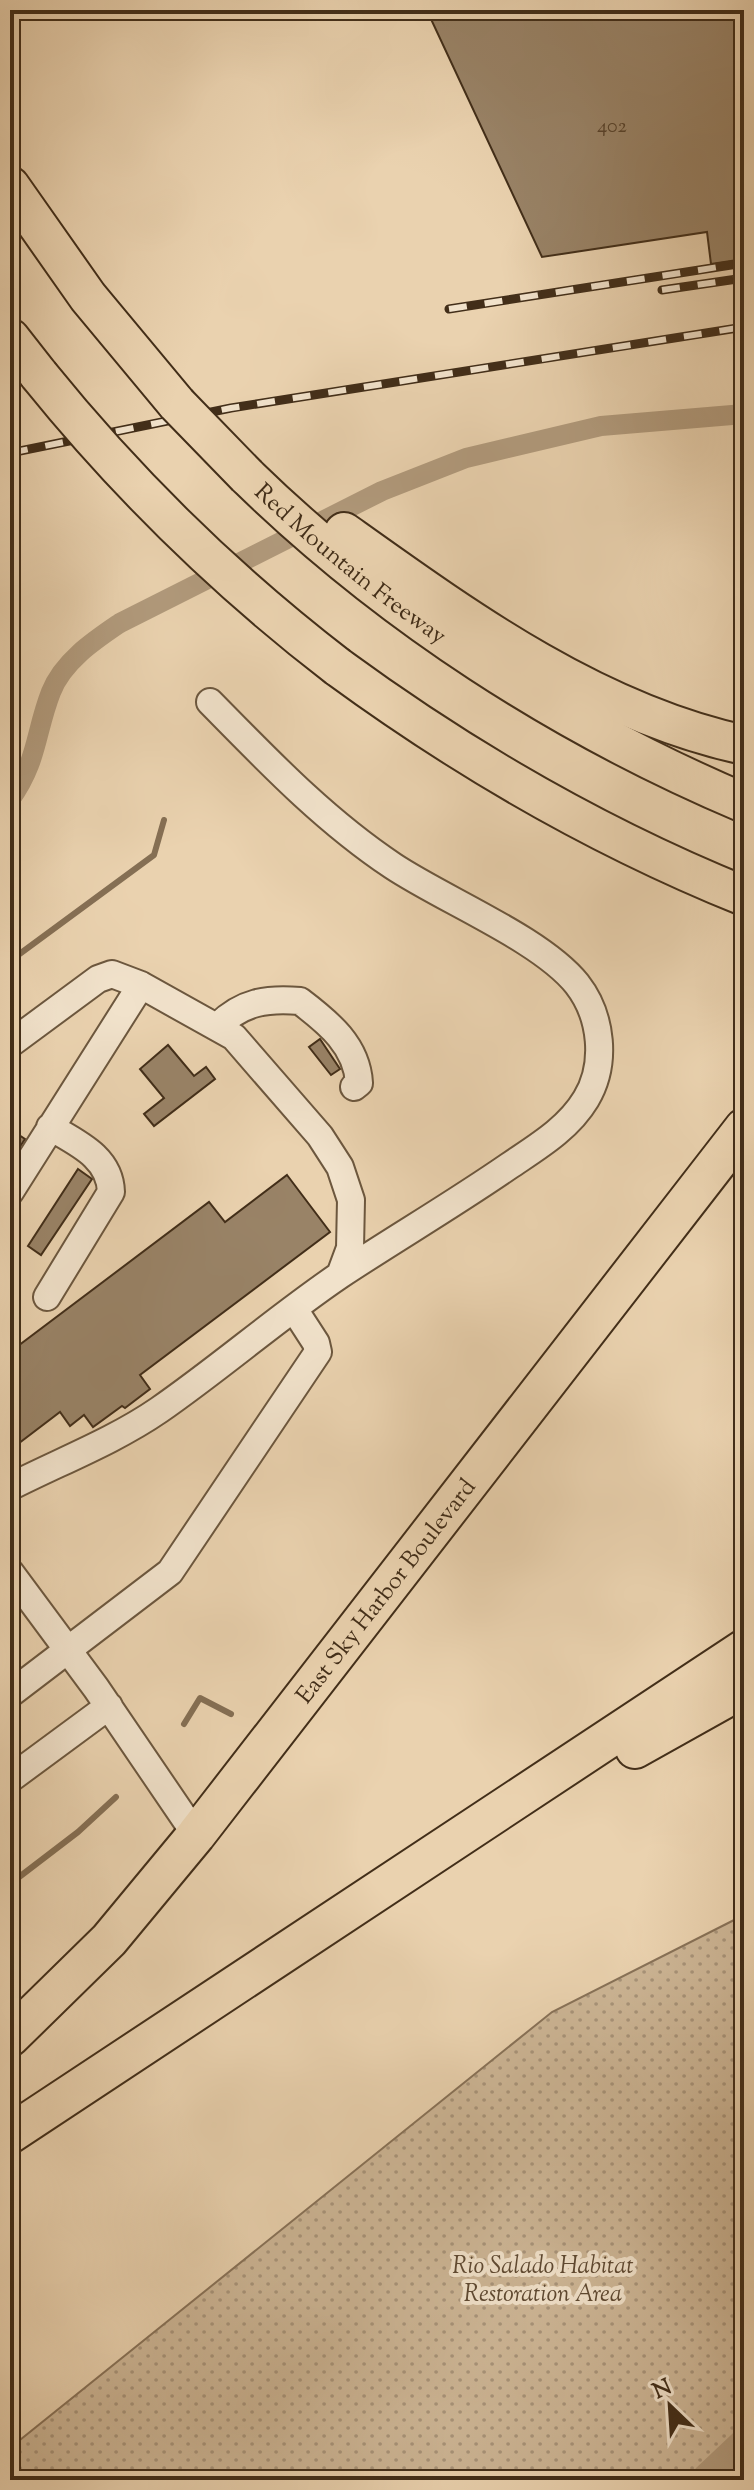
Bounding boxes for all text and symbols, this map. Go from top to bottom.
house number: 402 [597,113,627,142]
street label: Red Mountain Freeway [246,477,453,654]
street label: East Sky Harbor Boulevard [289,1472,485,1712]
park label: Rio Salado Habitat Restoration Area [452,2250,634,2312]
north arrow [630,2366,710,2446]
text: N [648,2372,678,2409]

